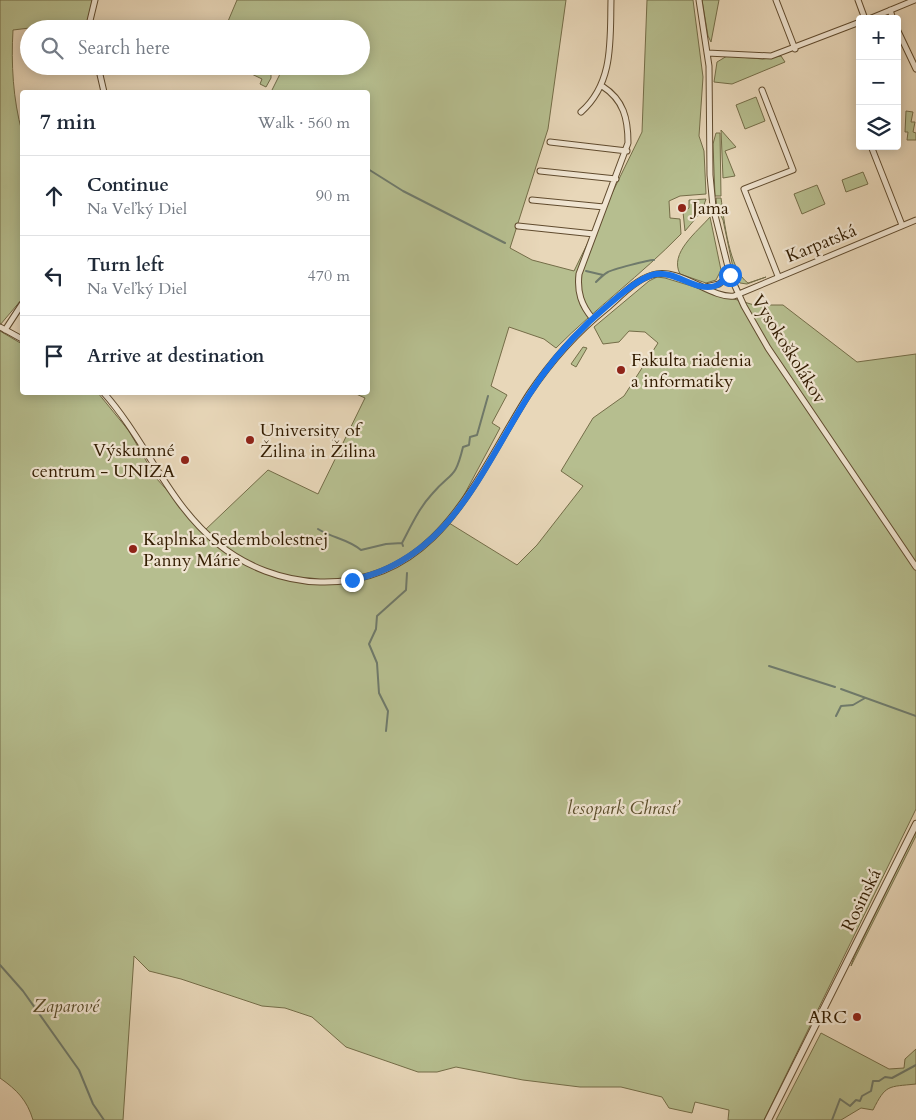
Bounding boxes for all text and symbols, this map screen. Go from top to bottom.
map controls [856,15,901,150]
button: + [856,15,901,60]
search box [20,20,370,75]
icon: search [38,34,66,62]
text: Search here [78,35,170,61]
button: − [856,60,901,105]
button: layers [856,105,901,150]
text: 7 min [40,108,96,137]
text: Walk · 560 m [258,112,350,134]
text: Continue [87,172,169,198]
icon: ahead [40,182,68,210]
text: 90 m [316,185,350,207]
place label: Jama [689,196,729,221]
text: Na Veľký Diel [87,198,187,220]
marker: Jama [676,202,688,214]
street label: Karpatská [782,218,860,269]
text: Turn left [87,252,164,278]
icon: left [40,262,68,290]
route start [719,264,742,287]
text: 470 m [308,265,350,287]
text: Na Veľký Diel [87,278,187,300]
street label: Vysokoškolákov [745,290,833,409]
icon: arrive [40,342,68,370]
text: Arrive at destination [87,343,264,369]
place label: Fakulta riadenia a informatiky [631,348,752,394]
marker: Fakulta riadenia a informatiky [615,364,627,376]
place label: University of Žilina in Žilina [260,418,376,464]
marker: University of Žilina in Žilina [244,434,256,446]
place label: Výskumné centrum - UNIZA [32,438,175,484]
marker: Výskumné centrum - UNIZA [179,454,191,466]
place label: Kaplnka Sedembolestnej Panny Márie [143,527,328,573]
marker: Kaplnka Sedembolestnej Panny Márie [127,543,139,555]
route end [341,569,364,592]
park label: lesopark Chrasť [567,796,681,821]
street label: Rosinská [836,864,887,936]
park label: Zaparové [33,994,100,1019]
place label: ARC [808,1005,847,1030]
marker: ARC [851,1011,863,1023]

